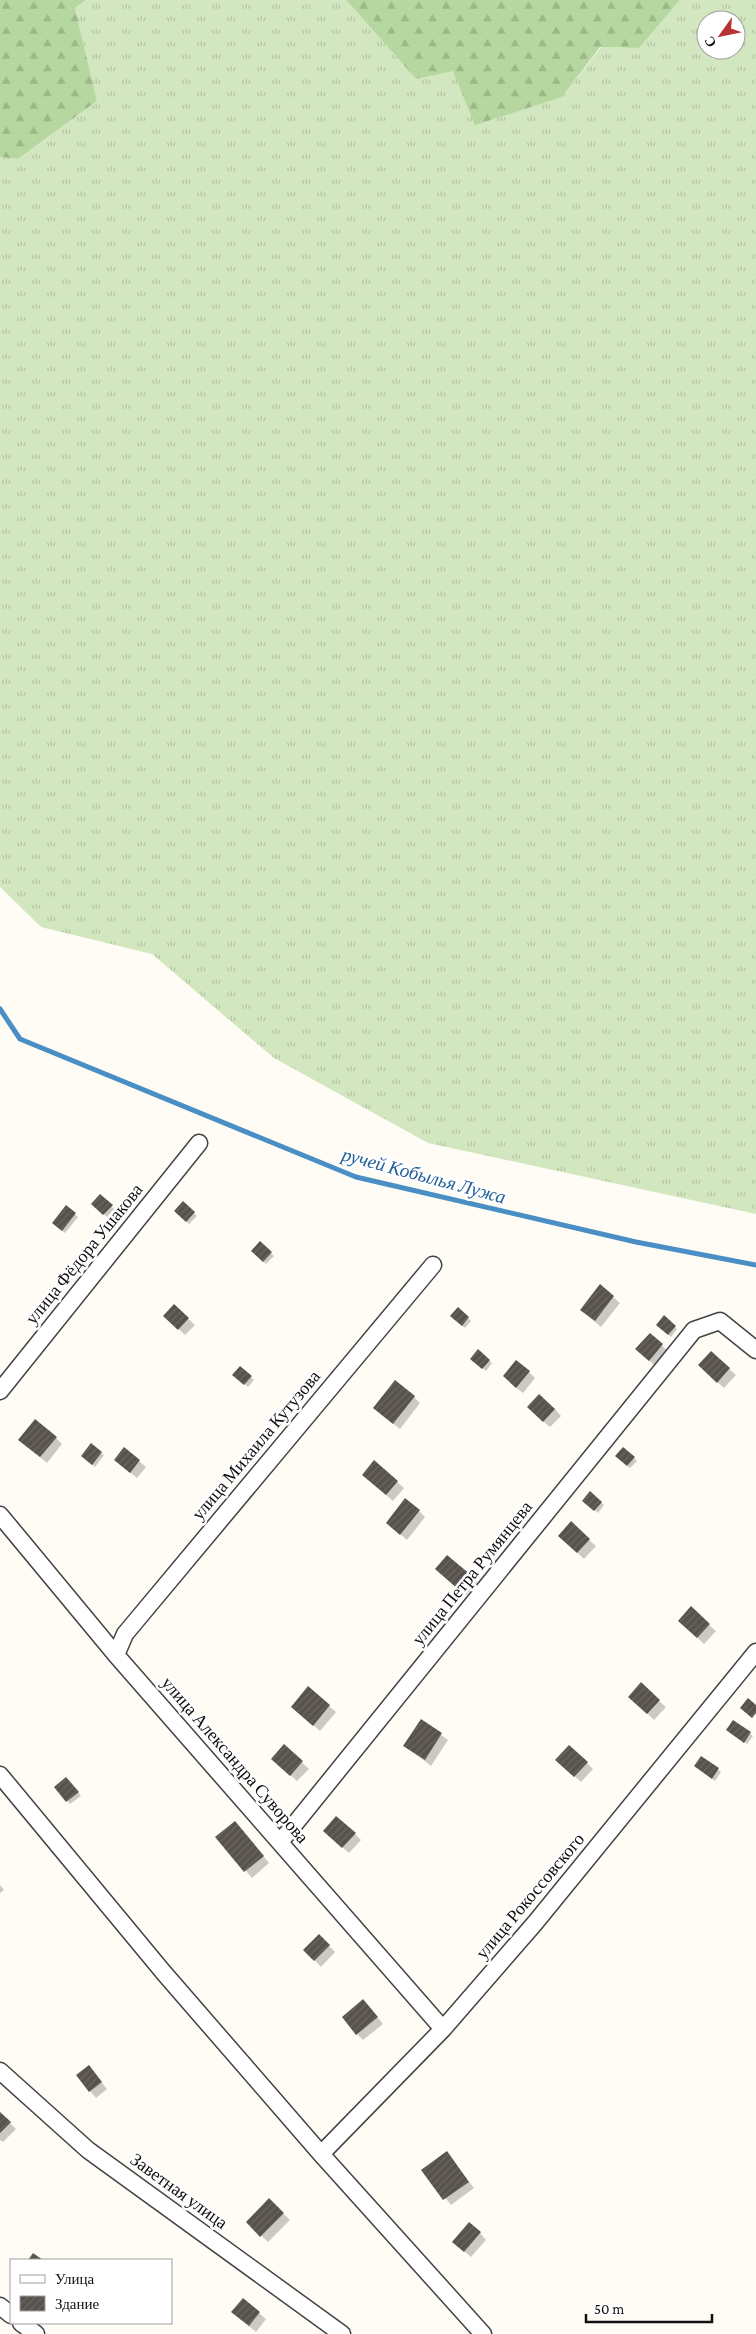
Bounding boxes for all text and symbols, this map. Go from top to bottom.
north arrow [696,10,746,60]
text: С [701,33,720,51]
water label: ручей Кобылья Лужа [338,1143,508,1207]
street label: улица Фёдора Ушакова [21,1180,147,1328]
street label: улица Михаила Кутузова [188,1366,324,1524]
street label: улица Петра Румянцева [408,1497,536,1649]
street label: улица Александра Суворова [157,1673,313,1847]
street label: улица Рокоссовского [472,1829,588,1963]
street label: Заветная улица [127,2149,231,2233]
legend [10,2259,172,2324]
text: Улица [55,2271,94,2287]
scale bar [586,2292,712,2324]
text: Здание [55,2296,99,2312]
text: 50 m [594,2301,624,2317]

